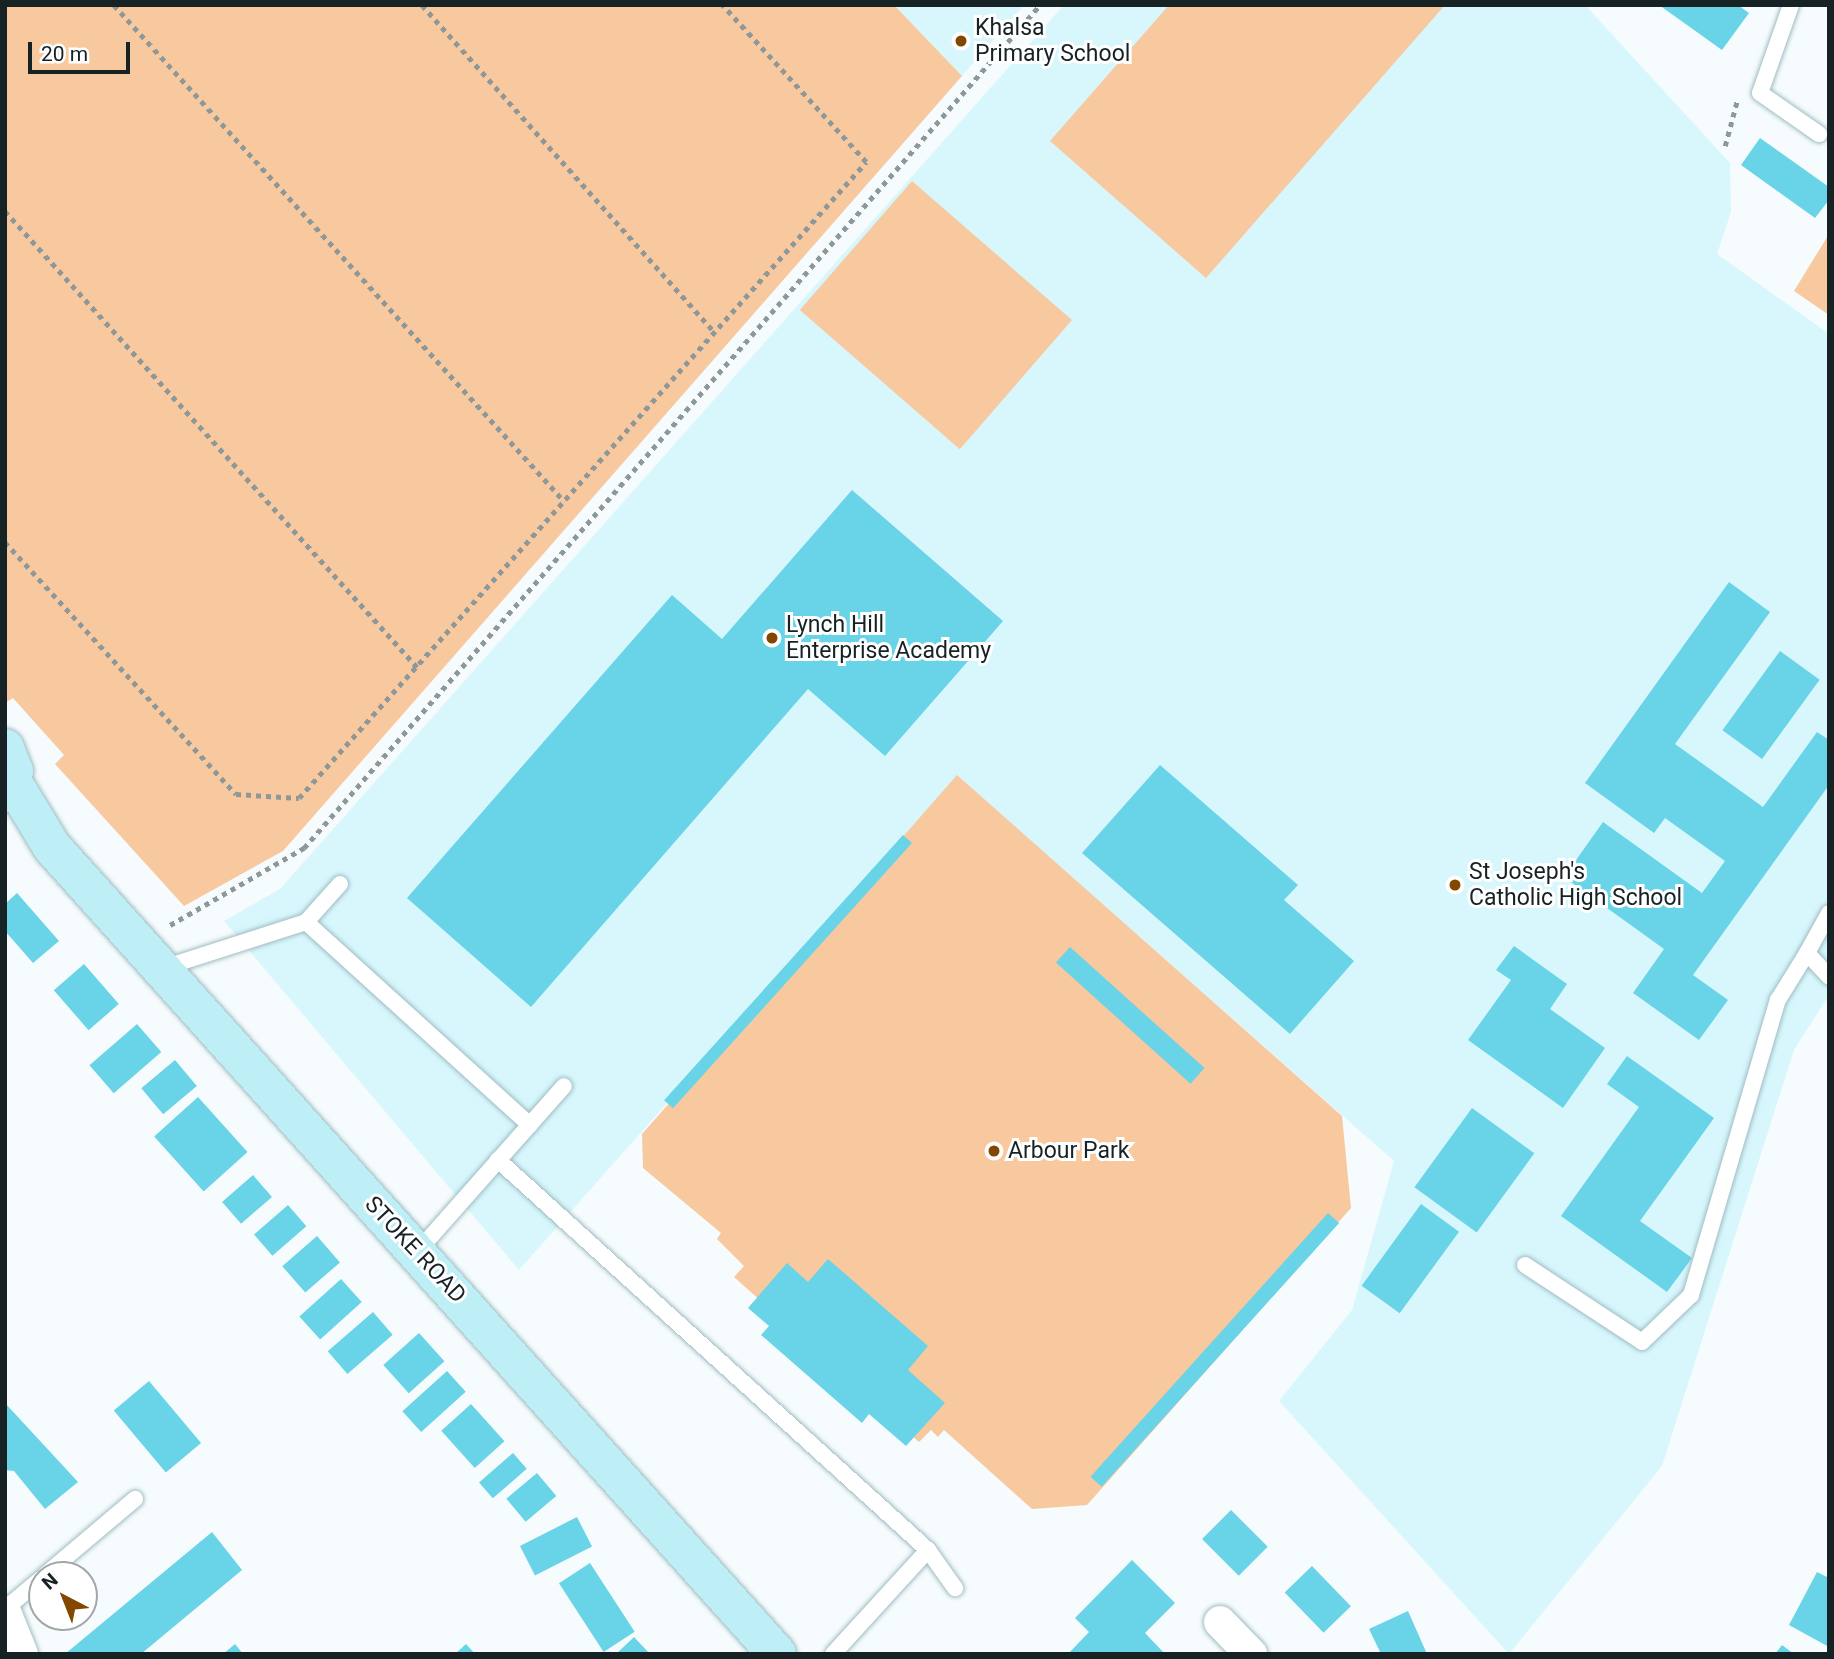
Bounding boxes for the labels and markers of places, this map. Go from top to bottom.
place label: Khalsa Primary School [975,14,1130,68]
marker: Khalsa Primary School [953,33,969,49]
place label: Lynch Hill Enterprise Academy [786,611,991,665]
marker: Lynch Hill Enterprise Academy [764,630,780,646]
place label: St Joseph's Catholic High School [1469,858,1682,912]
marker: St Joseph's Catholic High School [1447,877,1463,893]
place label: Arbour Park [1008,1137,1129,1165]
marker: Arbour Park [986,1143,1002,1159]

